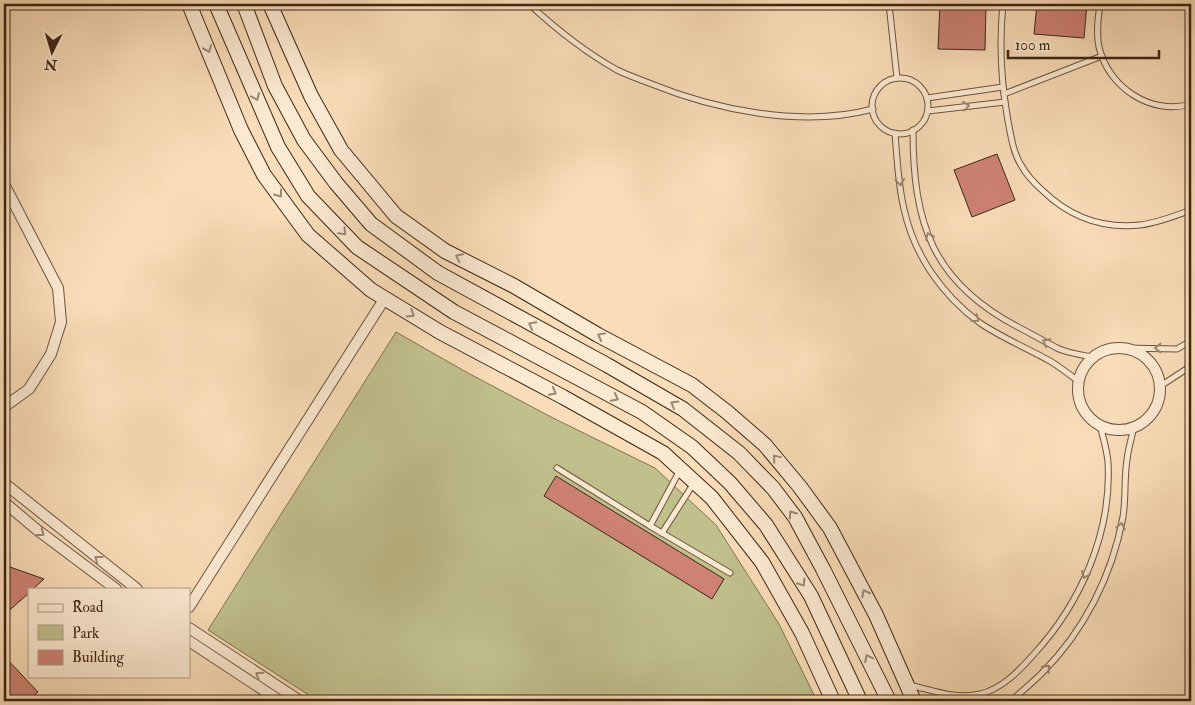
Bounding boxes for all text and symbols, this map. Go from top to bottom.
north arrow [28,28,78,78]
scale bar [1008,28,1159,60]
text: 100 m [1015,36,1051,55]
one-way arrow [202,44,212,53]
text: N [43,55,59,74]
one-way arrow [249,92,260,101]
one-way arrow [962,101,970,112]
one-way arrow [894,178,905,186]
one-way arrow [273,188,282,198]
one-way arrow [337,227,346,236]
one-way arrow [924,232,935,241]
one-way arrow [455,253,464,263]
one-way arrow [405,308,414,318]
one-way arrow [970,313,980,322]
one-way arrow [528,321,537,331]
one-way arrow [597,332,606,342]
one-way arrow [1043,338,1052,348]
one-way arrow [1153,343,1161,353]
one-way arrow [548,386,557,396]
one-way arrow [610,392,619,402]
one-way arrow [670,400,679,410]
one-way arrow [773,455,782,464]
one-way arrow [789,510,798,520]
one-way arrow [1115,522,1125,530]
one-way arrow [35,527,44,535]
one-way arrow [95,556,104,564]
one-way arrow [1081,570,1092,579]
one-way arrow [796,578,806,587]
legend [28,588,190,678]
one-way arrow [861,589,871,598]
text: Road [72,598,104,617]
text: Park [72,624,99,643]
text: Building [72,648,124,667]
one-way arrow [864,654,874,663]
one-way arrow [1041,665,1050,674]
one-way arrow [255,672,265,681]

